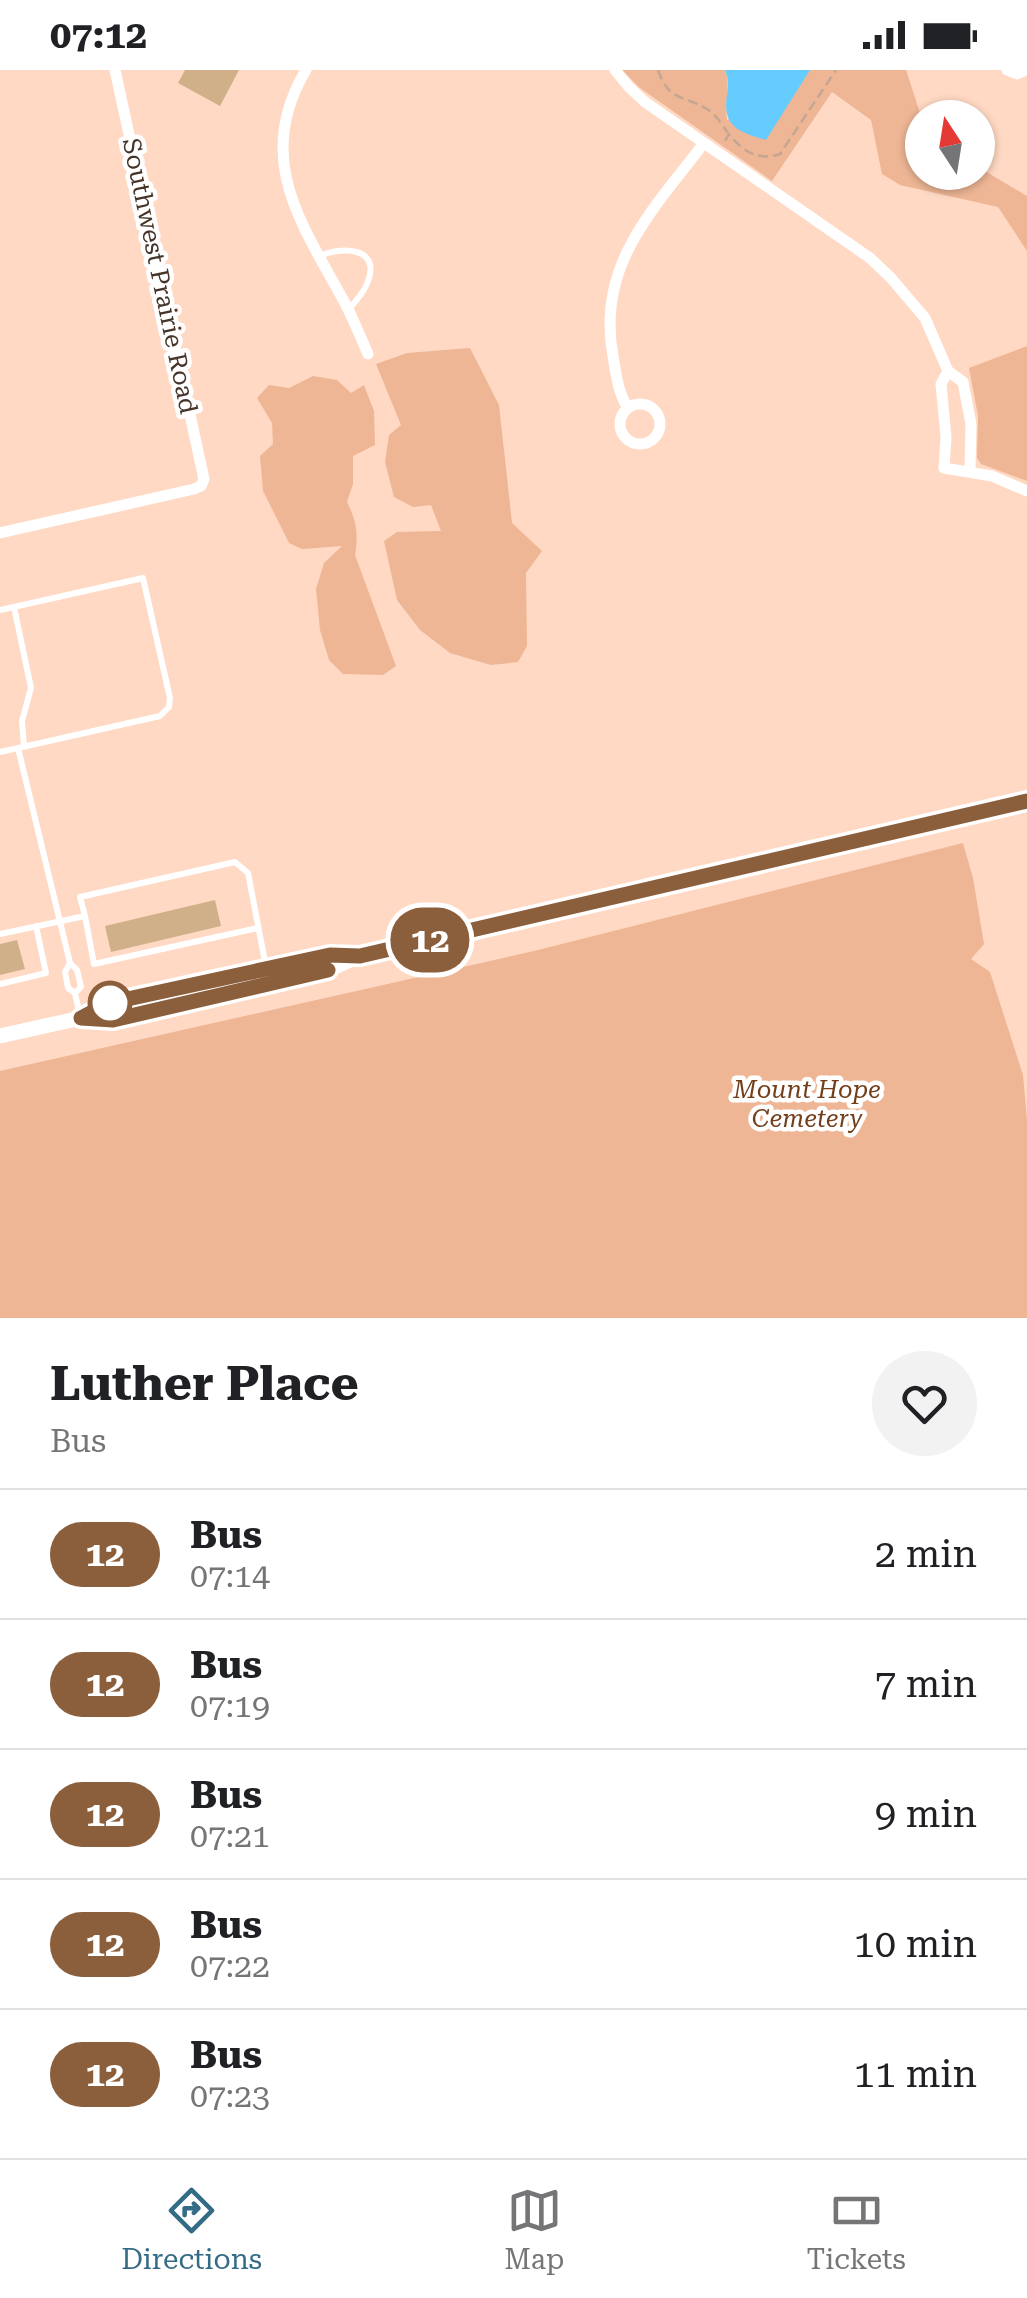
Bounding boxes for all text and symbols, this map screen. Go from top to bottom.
text: 07:12 [50,13,147,57]
north arrow [905,100,995,190]
map controls [905,100,995,190]
street label: Southwest Prairie Road [117,136,203,416]
line badge: 12 [385,908,475,972]
text: 12 [410,920,450,961]
unlabelled marker [89,982,131,1024]
park label: Mount Hope Cemetery [732,1075,881,1133]
button: heart [872,1351,977,1456]
text: Luther Place [50,1356,359,1412]
text: Bus [50,1422,106,1460]
text: Bus [190,1513,262,1557]
text: 2 min [875,1532,977,1576]
text: 12 [85,1534,125,1575]
text: 07:14 [190,1557,270,1595]
text: Bus [190,1643,262,1687]
text: 7 min [875,1662,977,1706]
text: 12 [85,1664,125,1705]
text: 07:19 [190,1687,270,1725]
text: Bus [190,1773,262,1817]
text: 9 min [875,1792,977,1836]
text: 12 [85,1794,125,1835]
text: 07:21 [190,1817,270,1855]
text: Bus [190,1903,262,1947]
text: 10 min [854,1922,977,1966]
text: 12 [85,1924,125,1965]
text: 07:22 [190,1947,270,1985]
text: Bus [190,2033,262,2077]
text: 11 min [854,2052,977,2096]
text: 12 [85,2054,125,2095]
text: 07:23 [190,2077,270,2115]
tab: Directions [121,2183,262,2276]
tab: Map [504,2183,564,2276]
tab: Tickets [806,2183,906,2276]

